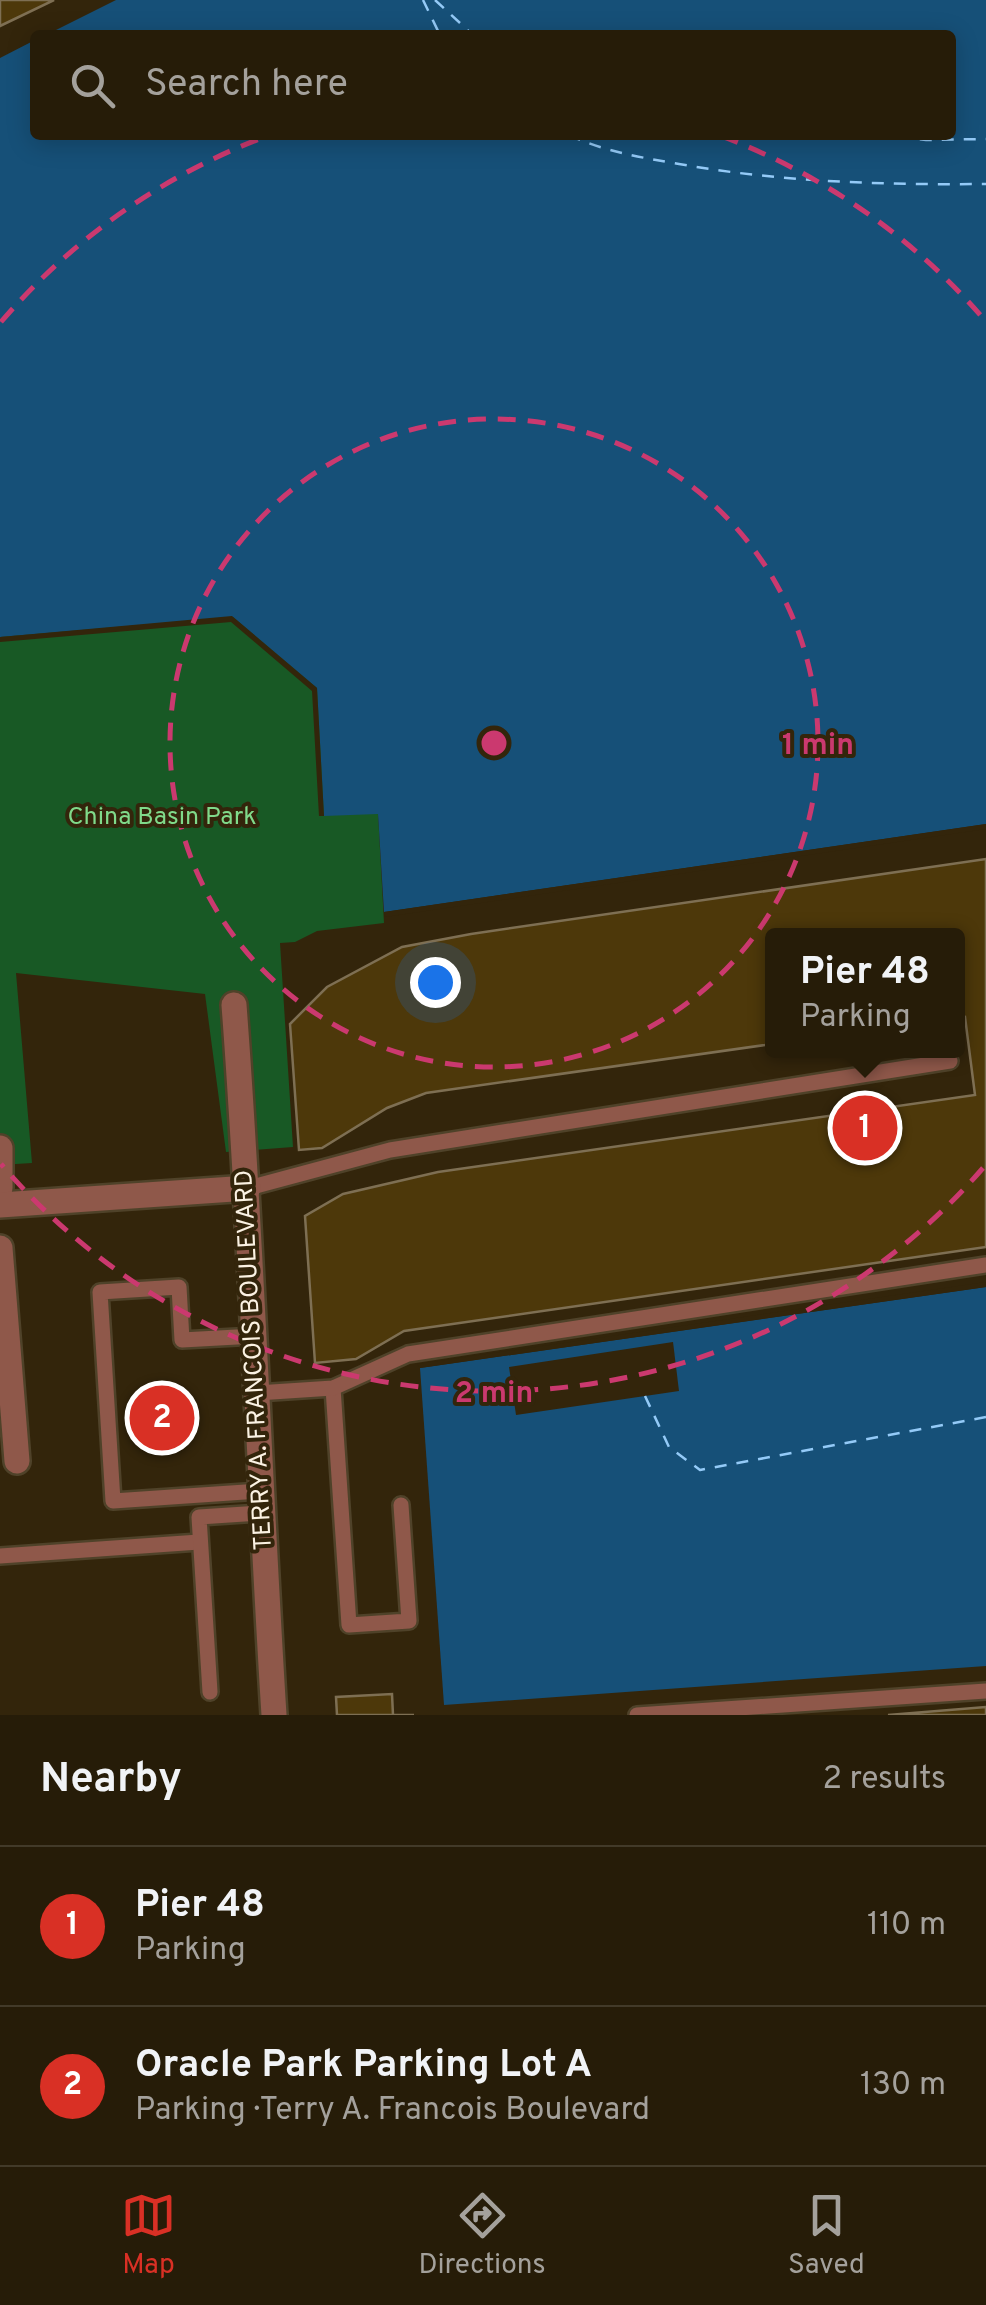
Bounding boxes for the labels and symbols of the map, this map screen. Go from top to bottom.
centre of rings [476,725,512,761]
text: 1 min [782,728,854,765]
park label: China Basin Park [67,802,257,834]
your location [410,957,461,1008]
pin: 1 [832,1090,898,1166]
street label: TERRY A. FRANCOIS BOULEVARD [229,1169,281,1551]
text: 2 min [455,1376,533,1413]
pin: 2 [130,1380,194,1456]

